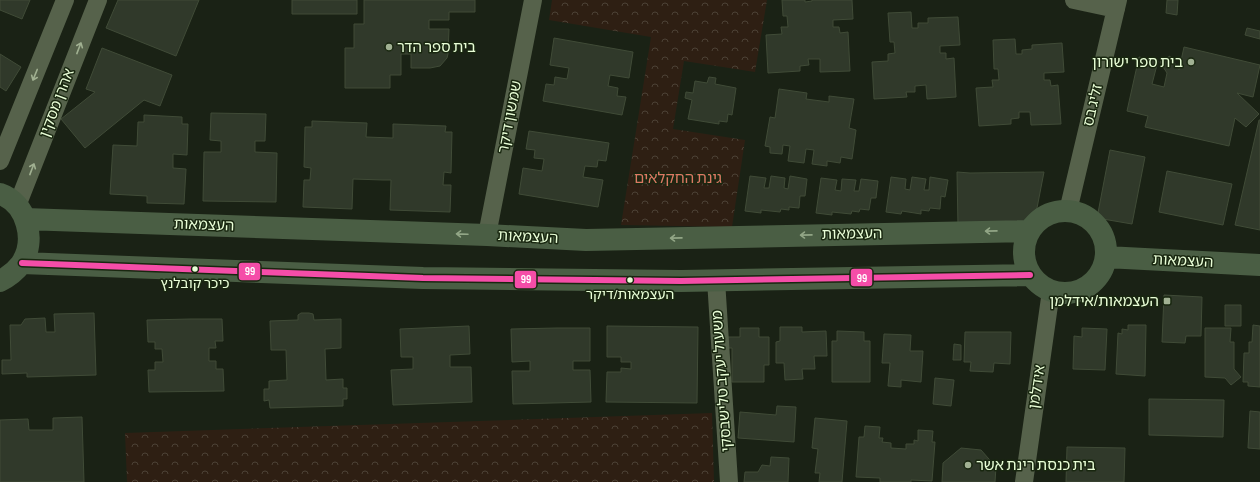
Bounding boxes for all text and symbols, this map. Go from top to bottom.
place label: בית ספר הדר [397,38,476,57]
marker: בית ספר הדר [384,42,394,52]
one-way arrow [75,43,83,55]
place label: בית ספר ישורון [1092,53,1183,72]
marker: בית ספר ישורון [1186,57,1196,67]
street label: אהרן מסקין [35,66,79,140]
one-way arrow [30,69,38,81]
street label: שמשון דיקר [494,79,526,155]
street label: זליג בס [1079,82,1107,128]
one-way arrow [28,164,36,176]
park label: גינת החקלאים [634,169,722,188]
street label: העצמאות [173,214,235,236]
street label: העצמאות [821,224,883,244]
street label: העצמאות [497,226,559,248]
one-way arrow [985,228,998,235]
one-way arrow [456,230,469,238]
one-way arrow [800,231,813,239]
one-way arrow [670,234,683,242]
street label: העצמאות [1152,250,1214,272]
line badge: 99 [238,262,261,281]
marker: כיכר קובלנץ [190,264,200,274]
text: 99 [245,265,255,278]
line badge: 99 [850,268,873,287]
line badge: 99 [514,270,537,289]
text: 99 [857,272,867,285]
text: 99 [521,273,531,286]
place label: כיכר קובלנץ [161,275,229,292]
marker: העצמאות/דיקר [625,275,635,285]
place label: העצמאות/דיקר [586,286,674,303]
place label: העצמאות/אידלמן [1049,292,1159,311]
marker: העצמאות/אידלמן [1162,296,1172,306]
street label: משעול יעקב טלישבסקי [708,309,736,453]
street label: אידלמן [1025,364,1049,410]
place label: בית כנסת רינת אשר [976,456,1096,475]
marker: בית כנסת רינת אשר [963,460,973,470]

